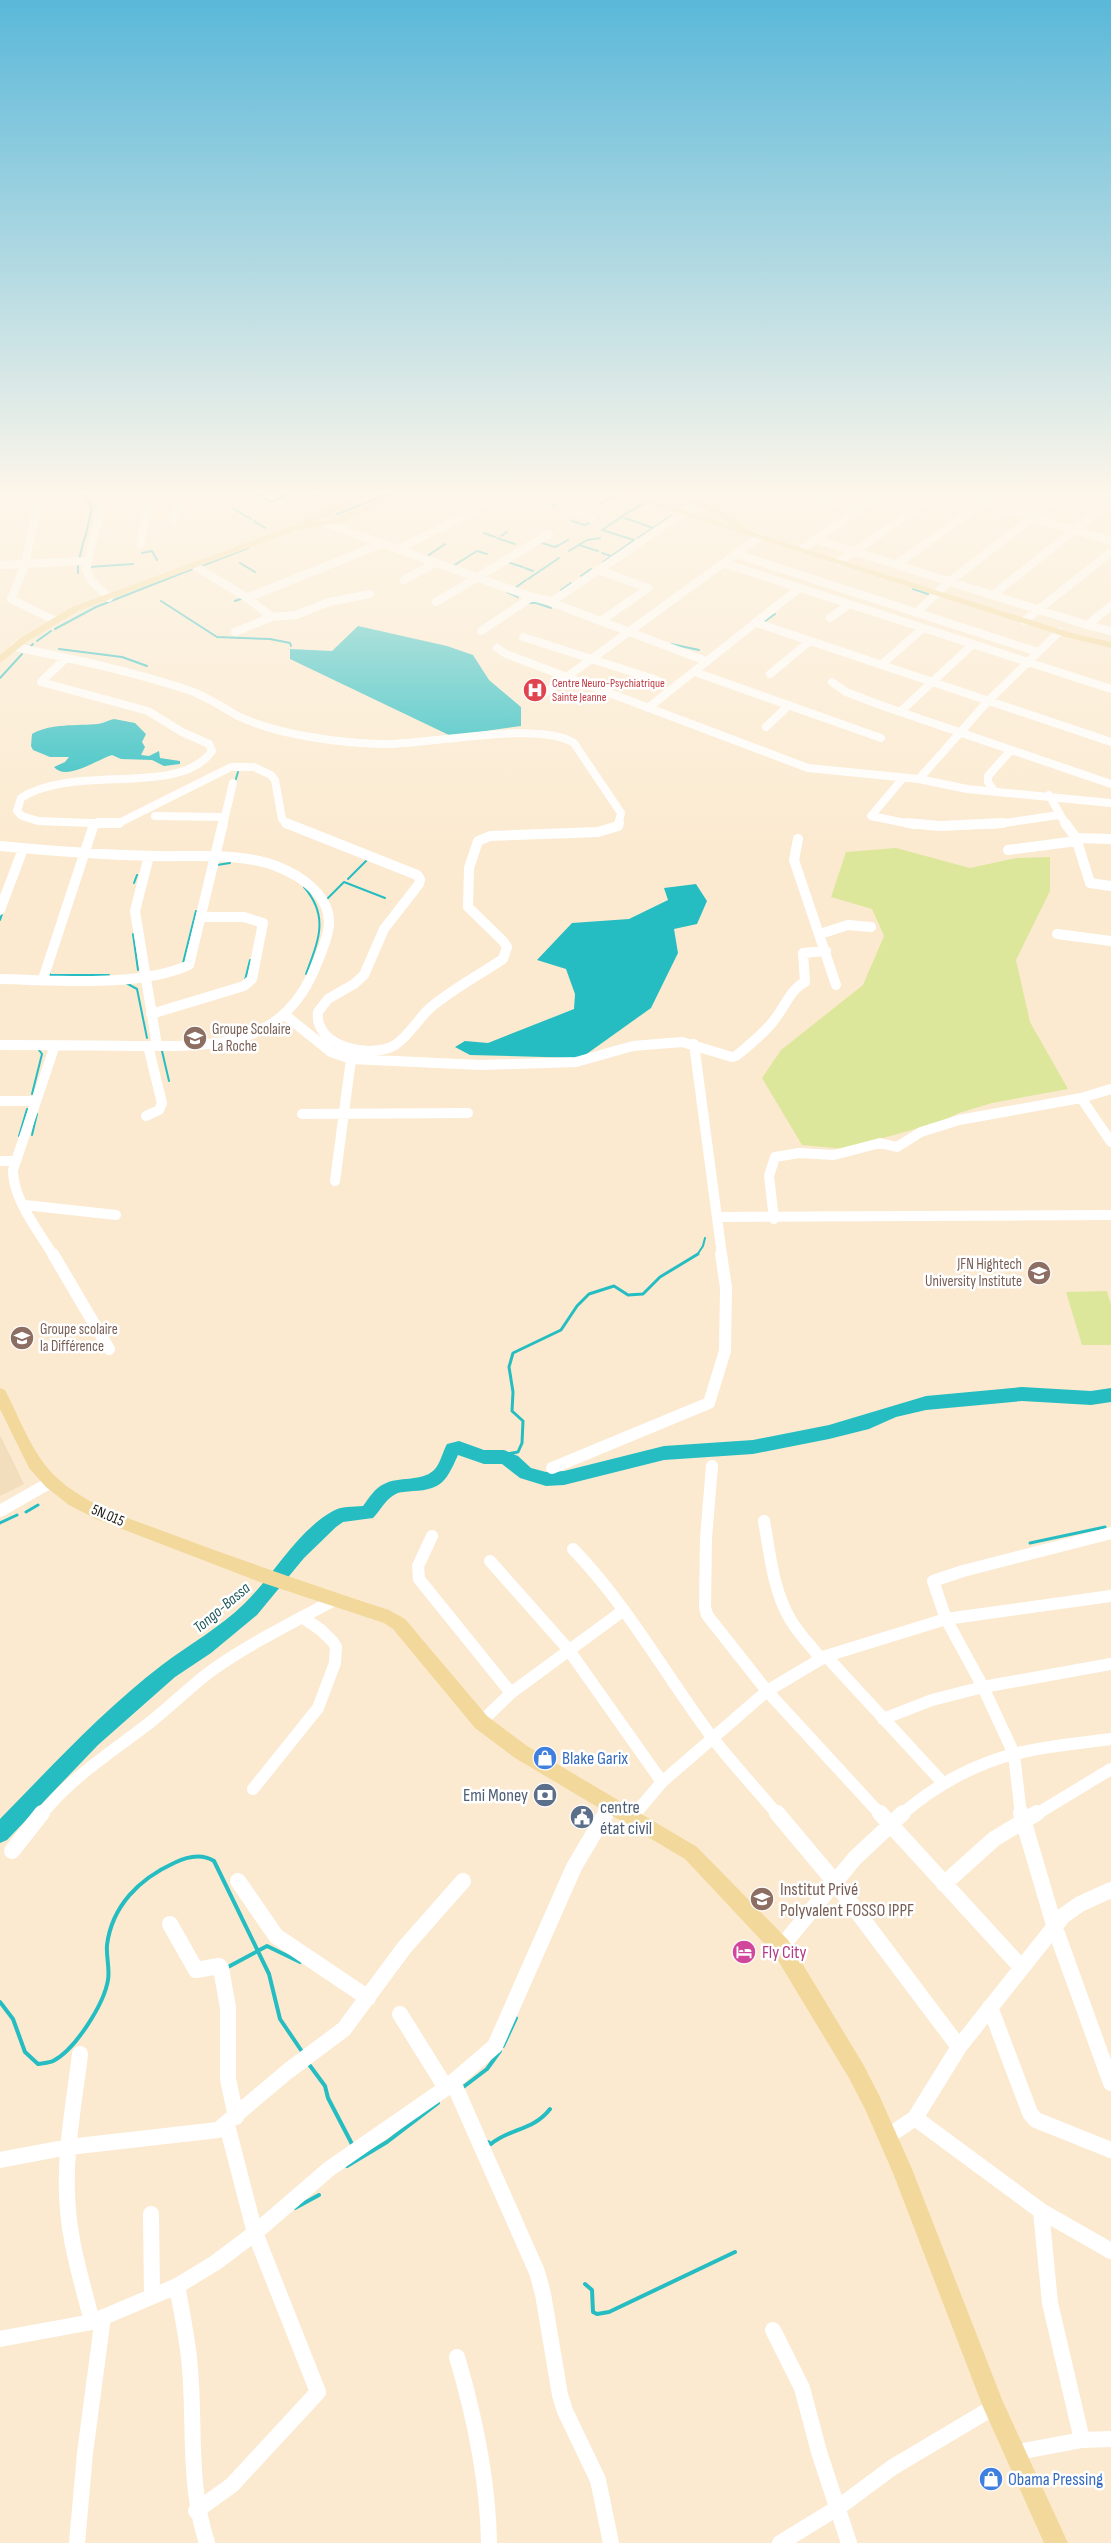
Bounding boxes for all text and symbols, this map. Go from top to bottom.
place label: Centre Neuro-Psychiatrique Sainte Jeanne [552,676,665,705]
hospital icon: Centre Neuro-Psychiatrique Sainte Jeanne [522,677,548,703]
place label: Groupe Scolaire La Roche [212,1020,291,1056]
school or university icon: Groupe Scolaire La Roche [182,1025,208,1051]
place label: JFN Hightech University Institute [925,1255,1022,1291]
school or university icon: JFN Hightech University Institute [1026,1260,1052,1286]
place label: Groupe scolaire la Différence [40,1320,118,1356]
school or university icon: Groupe scolaire la Différence [9,1325,35,1351]
street label: 5N.015 [88,1500,127,1531]
water label: Tongo-Bassa [190,1579,255,1637]
shop icon: Blake Garix [532,1745,558,1771]
place label: Blake Garix [562,1748,628,1769]
bank icon: Emi Money [532,1782,558,1808]
place label: Emi Money [463,1785,528,1806]
place label: centre état civil [600,1797,652,1839]
public building icon: centre état civil [569,1804,595,1830]
place label: Institut Privé Polyvalent FOSSO IPPF [780,1879,914,1921]
school or university icon: Institut Privé Polyvalent FOSSO IPPF [749,1886,775,1912]
hotel icon: Fly City [731,1939,757,1965]
place label: Fly City [762,1942,807,1963]
shop icon: Obama Pressing [978,2466,1004,2492]
place label: Obama Pressing [1008,2469,1103,2490]

